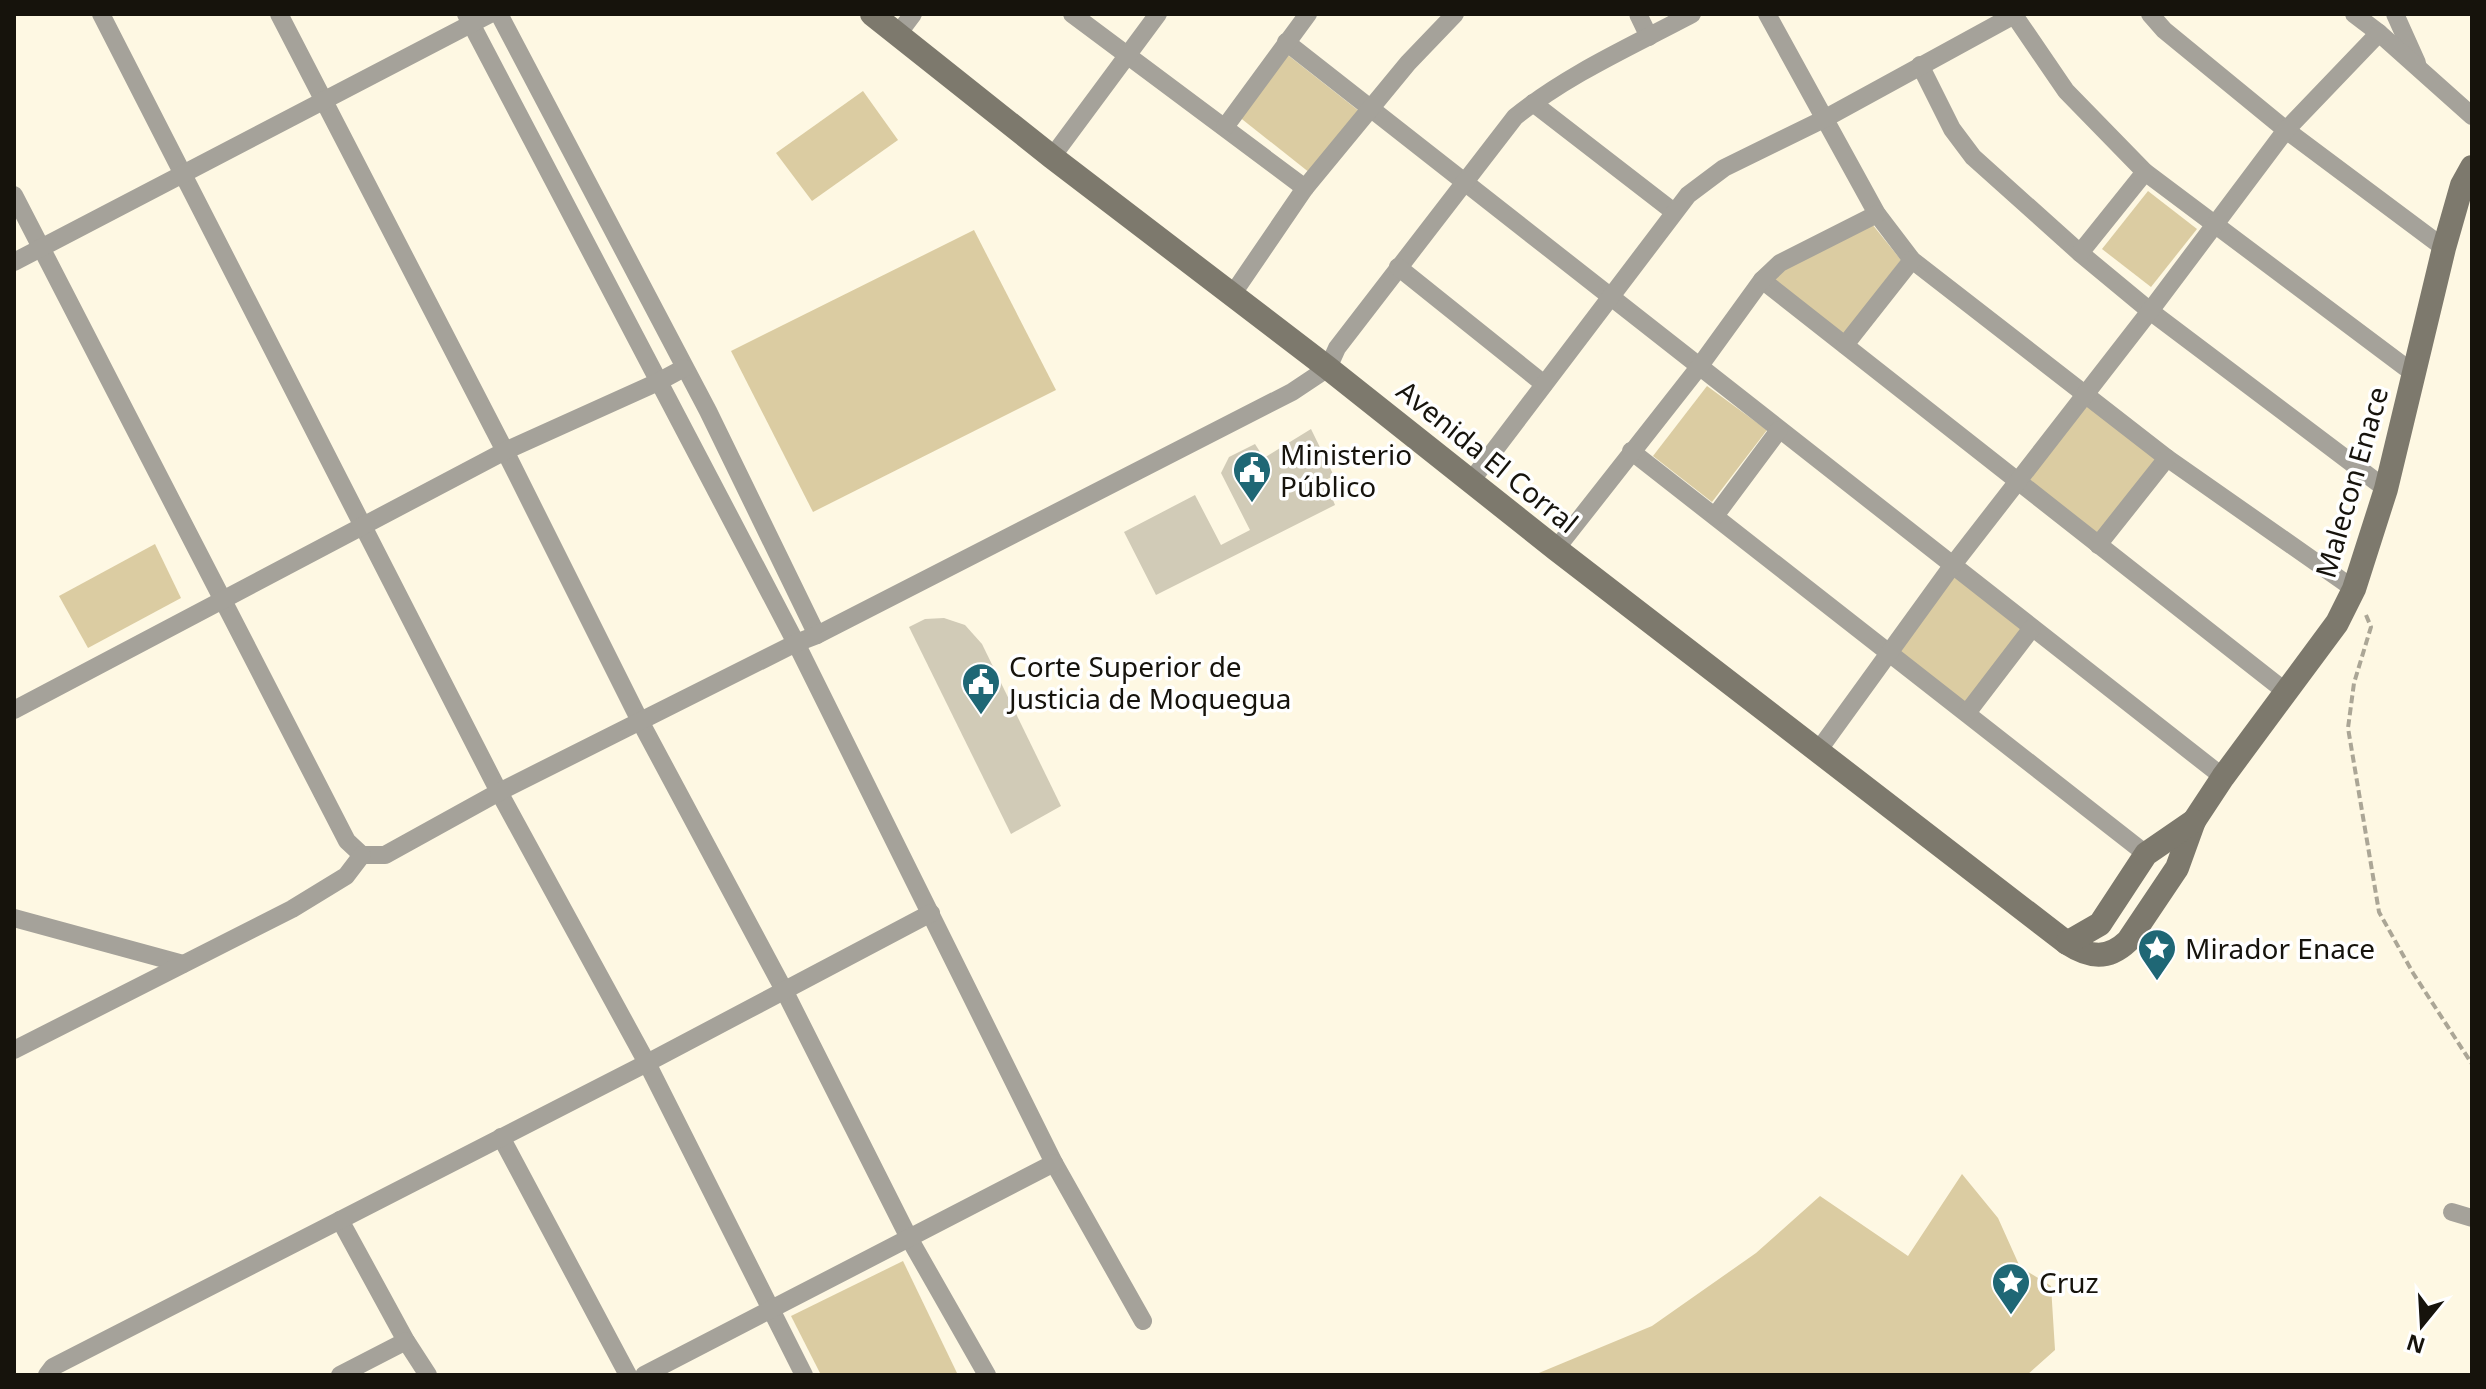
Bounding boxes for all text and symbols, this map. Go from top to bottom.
street label: Avenida El Corral [1389,371,1587,541]
street label: Malecon Enace [2306,382,2396,582]
place label: Ministerio Público [1280,435,1412,505]
public building icon: Ministerio Público [1231,449,1273,504]
place label: Corte Superior de Justicia de Moquegua [1006,647,1292,717]
public building icon: Corte Superior de Justicia de Moquegua [960,661,1002,716]
place icon: Mirador Enace [2136,927,2178,982]
place label: Mirador Enace [2185,929,2375,967]
place icon: Cruz [1990,1261,2032,1316]
place label: Cruz [2039,1263,2099,1301]
north arrow [2382,1285,2462,1365]
text: N [2402,1328,2429,1362]

